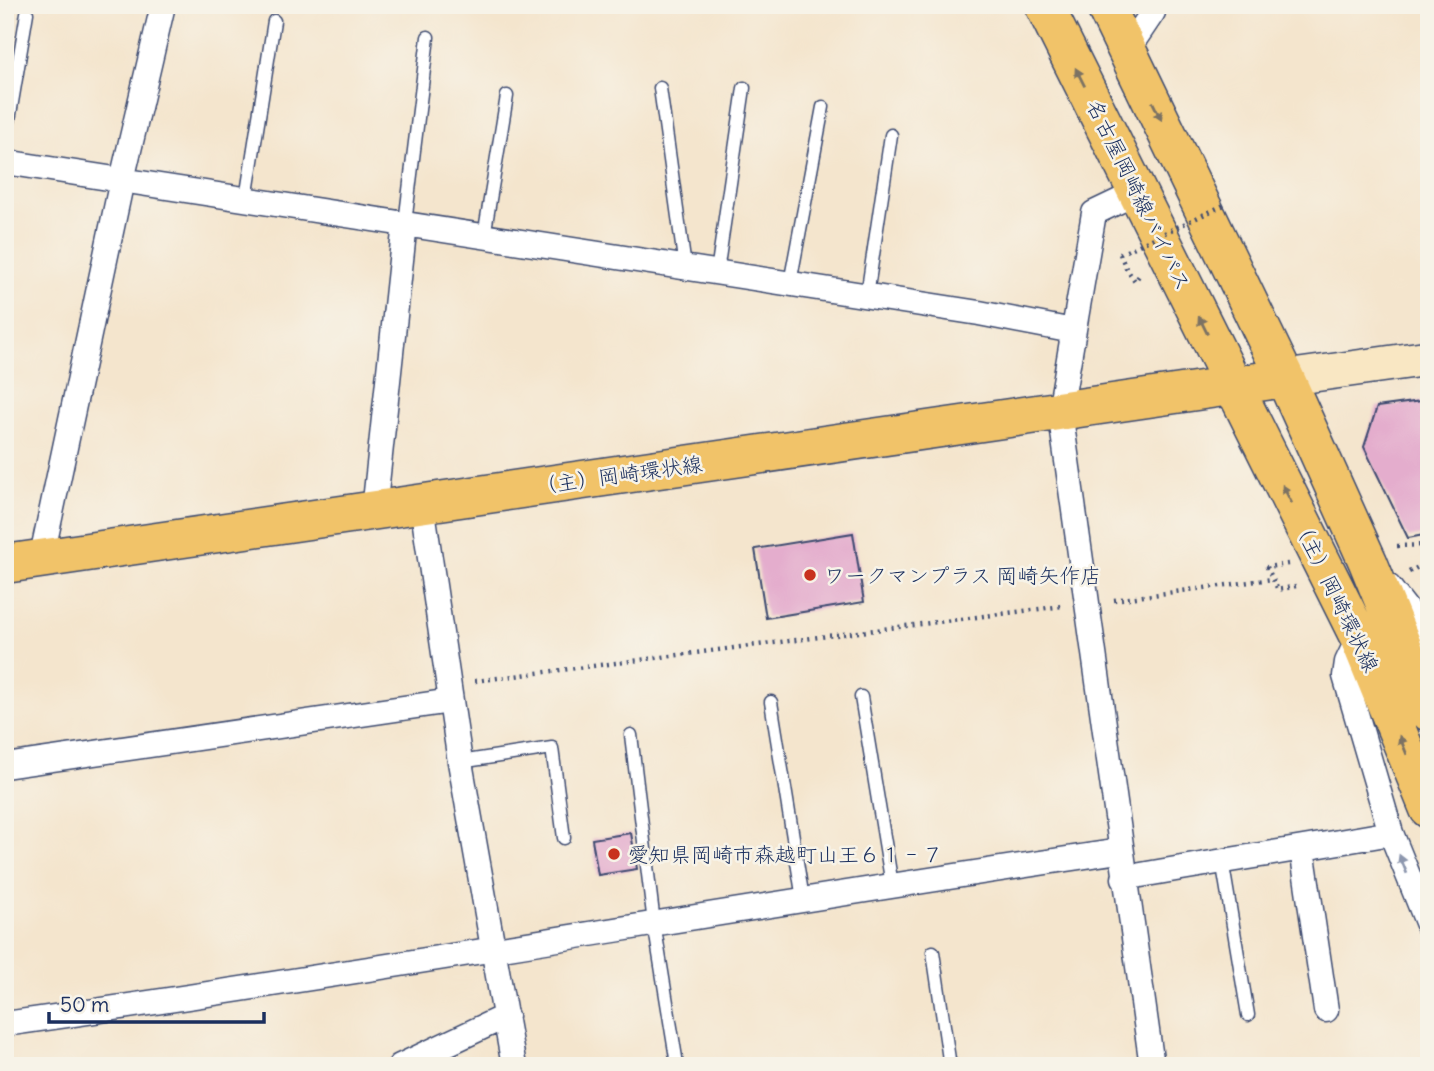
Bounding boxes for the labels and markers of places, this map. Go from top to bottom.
place label: ワークマンプラス 岡崎矢作店 [824,562,1101,589]
marker: ワークマンプラス 岡崎矢作店 [802,567,818,583]
place label: 愛知県岡崎市森越町山王６１‐７ [628,841,943,868]
marker: 愛知県岡崎市森越町山王６１‐７ [606,846,622,862]

